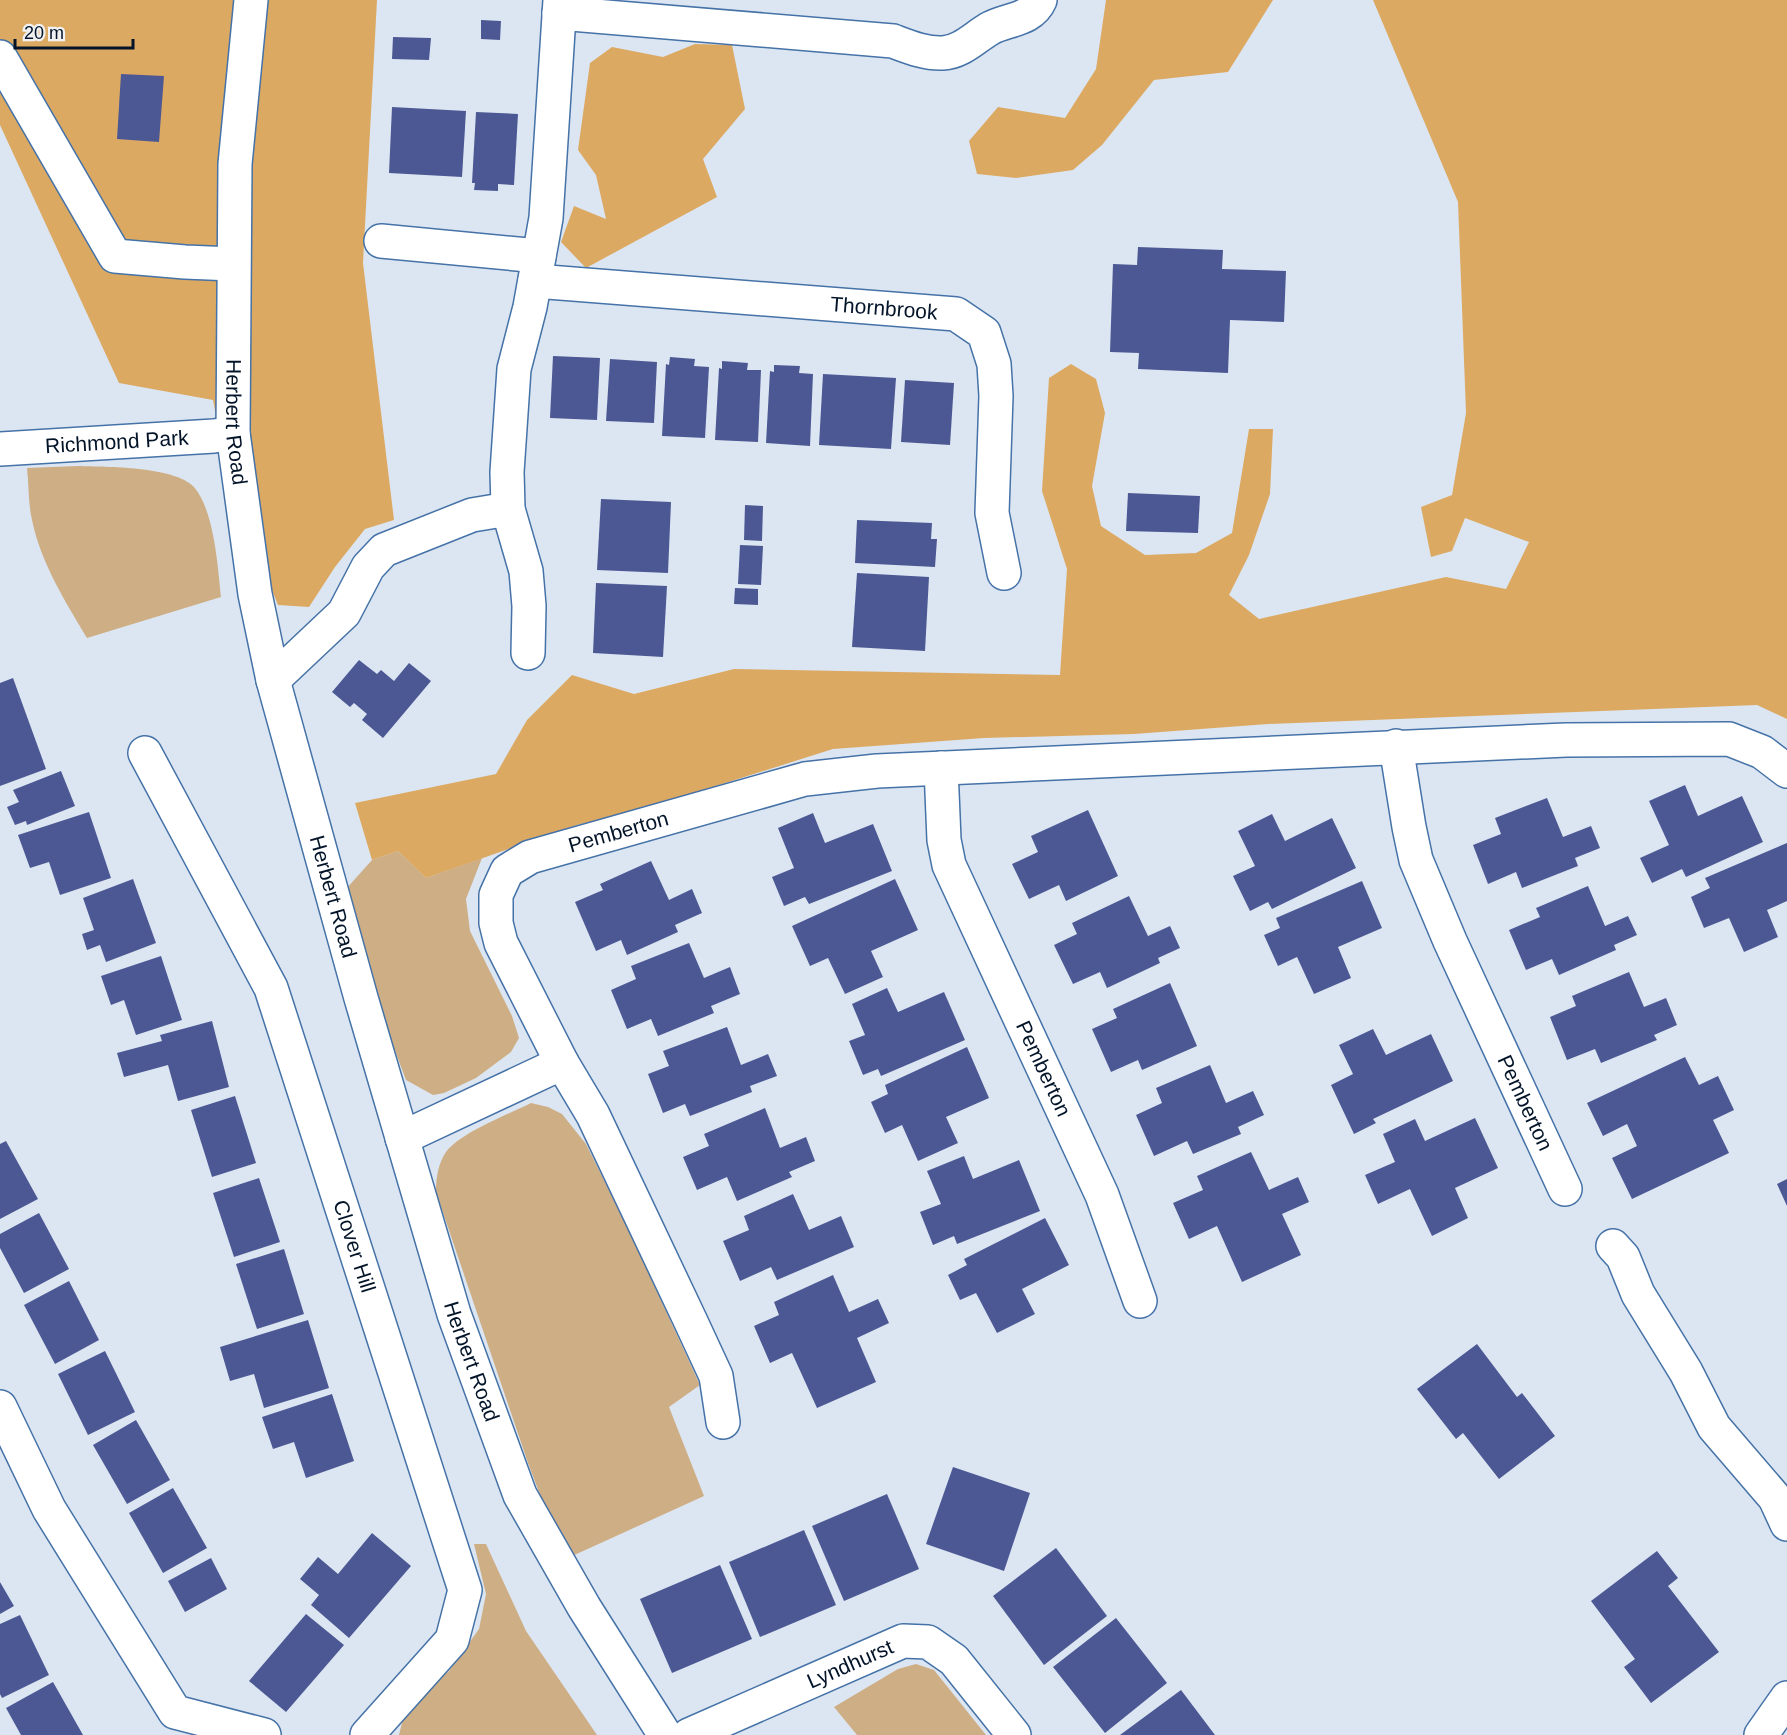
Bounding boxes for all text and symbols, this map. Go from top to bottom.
scale bar [15,12,134,50]
text: 20 m [24,23,64,43]
street label: Thornbrook [830,292,939,324]
street label: Herbert Road [222,359,252,486]
street label: Richmond Park [44,426,190,457]
street label: Pemberton [566,806,671,857]
street label: Herbert Road [306,833,361,960]
street label: Pemberton [1012,1017,1076,1120]
street label: Pemberton [1493,1051,1558,1154]
street label: Clover Hill [329,1197,380,1295]
street label: Herbert Road [440,1299,504,1424]
street label: Lyndhurst [803,1635,897,1693]

